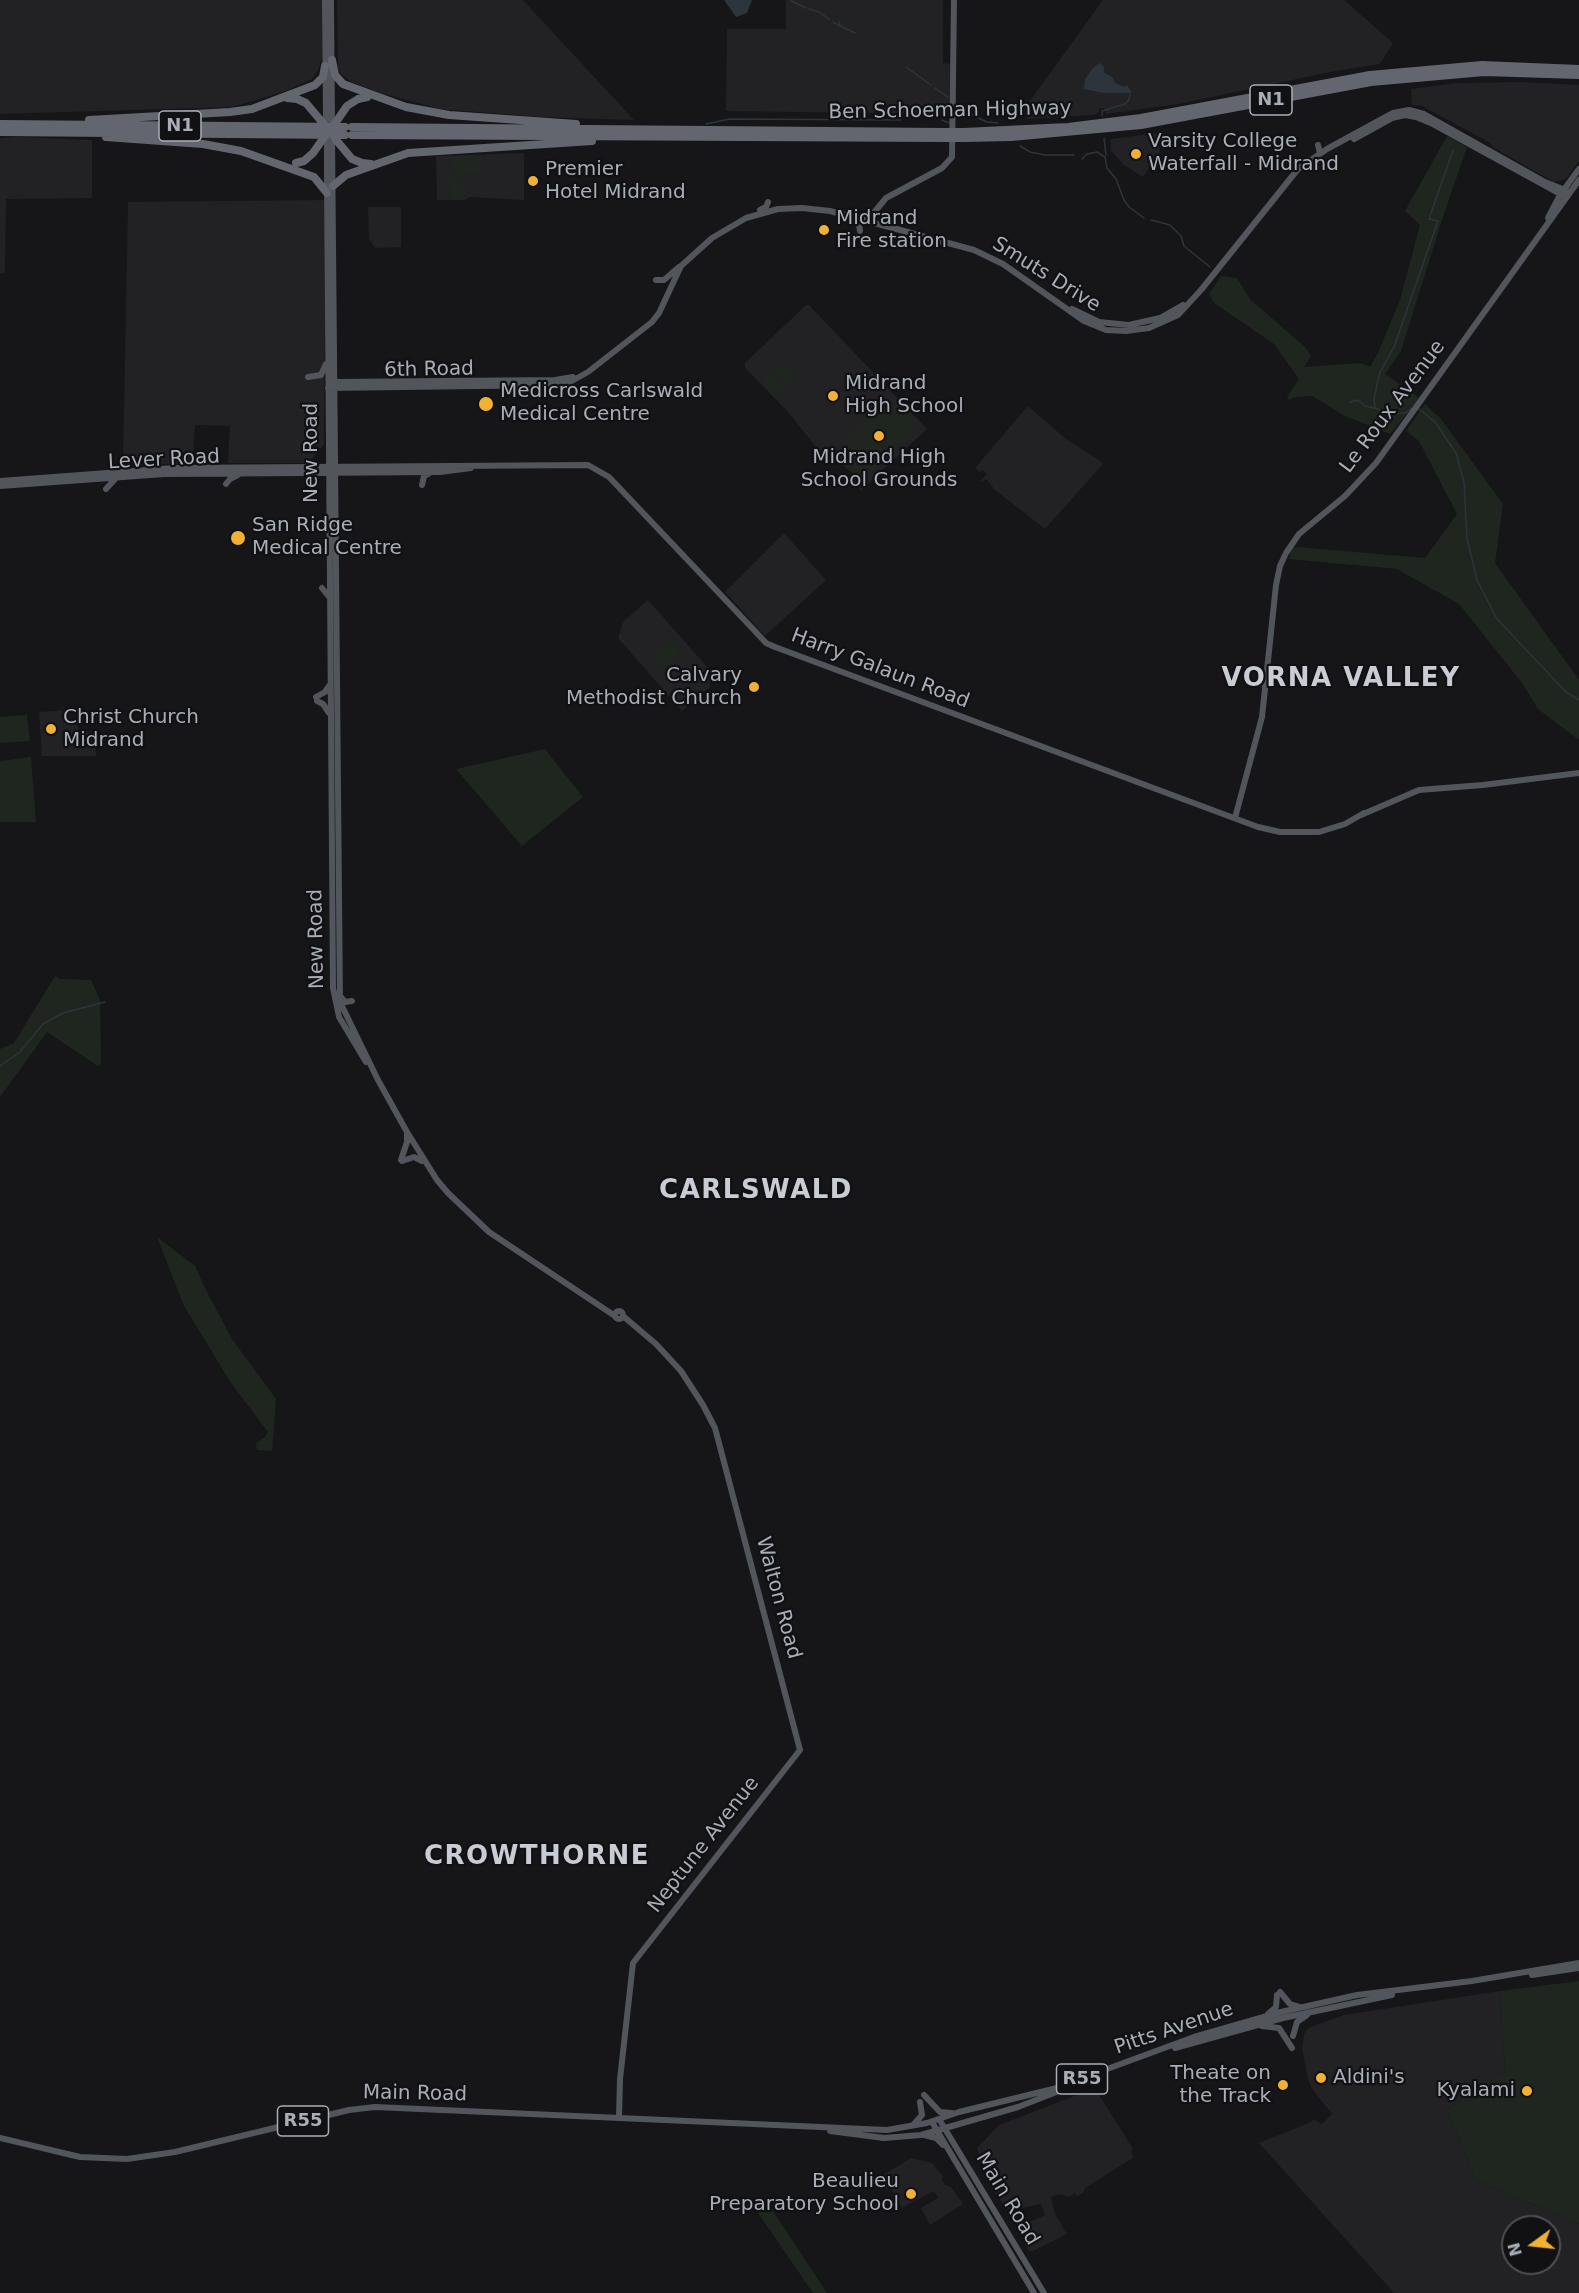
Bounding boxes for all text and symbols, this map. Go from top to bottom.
road number: N1 [1250,85,1292,115]
street label: Ben Schoeman Highway [828,97,1072,125]
road number: N1 [159,111,201,141]
place label: Varsity College Waterfall - Midrand [1148,130,1339,177]
marker: Varsity College Waterfall - Midrand [1129,147,1143,161]
place label: Premier Hotel Midrand [545,158,686,205]
marker: Premier Hotel Midrand [526,174,540,188]
place label: Midrand Fire station [836,207,947,254]
marker: Midrand Fire station [817,223,831,237]
street label: Smuts Drive [988,232,1104,318]
street label: Le Roux Avenue [1335,336,1451,478]
street label: 6th Road [384,357,474,383]
place label: Midrand High School [845,372,964,419]
place label: Medicross Carlswald Medical Centre [500,380,703,427]
marker: Midrand High School [826,389,840,403]
marker: Medicross Carlswald Medical Centre [477,395,495,413]
street label: New Road [300,403,324,503]
marker: Midrand High School Grounds [872,429,886,443]
street label: Lever Road [107,445,221,475]
place label: Midrand High School Grounds [801,446,957,493]
place label: San Ridge Medical Centre [252,514,402,561]
marker: San Ridge Medical Centre [229,529,247,547]
street label: Harry Galaun Road [787,624,973,714]
district label: VORNA VALLEY [1222,663,1460,695]
place label: Calvary Methodist Church [566,664,742,711]
marker: Calvary Methodist Church [747,680,761,694]
place label: Christ Church Midrand [63,706,199,753]
marker: Christ Church Midrand [44,722,58,736]
street label: New Road [304,889,330,989]
district label: CARLSWALD [659,1175,853,1207]
street label: Walton Road [750,1534,806,1662]
street label: Neptune Avenue [643,1772,765,1918]
district label: CROWTHORNE [424,1841,650,1873]
street label: Pitts Avenue [1111,1997,1237,2061]
place label: Theate on the Track [1170,2062,1271,2109]
road number: R55 [1056,2064,1108,2094]
place label: Aldini's [1333,2066,1405,2090]
marker: Aldini's [1314,2071,1328,2085]
marker: Theate on the Track [1276,2078,1290,2092]
place label: Kyalami [1436,2079,1515,2103]
street label: Main Road [363,2081,467,2107]
marker: Kyalami [1520,2084,1534,2098]
road number: R55 [278,2106,328,2136]
street label: Main Road [970,2148,1044,2250]
place label: Beaulieu Preparatory School [709,2170,899,2217]
marker: Beaulieu Preparatory School [904,2187,918,2201]
north arrow [1501,2215,1561,2275]
text: N [1504,2240,1526,2258]

